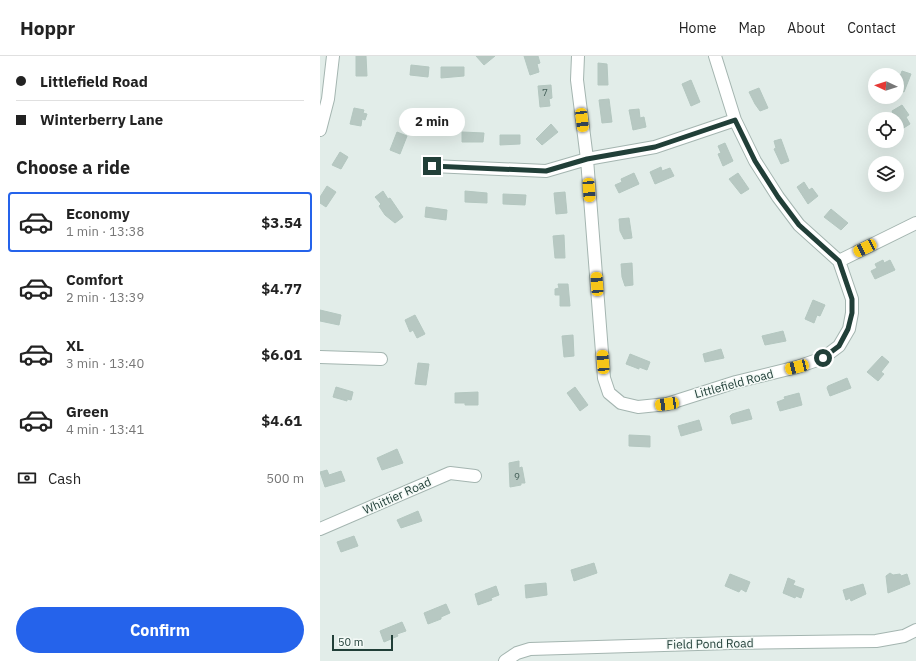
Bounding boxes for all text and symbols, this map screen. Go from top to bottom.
text: Hoppr [20,16,75,40]
text: Home [679,19,716,37]
text: Map [738,19,765,37]
text: About [787,19,825,37]
text: Contact [847,19,896,37]
north arrow [868,68,904,104]
map controls [868,68,904,192]
text: Littlefield Road [40,72,148,91]
house number: 7 [542,86,548,99]
car [575,107,589,133]
callout: 2 min [399,108,465,136]
text: Winterberry Lane [40,110,163,129]
button: locate [868,112,904,148]
text: 2 min [415,113,449,130]
text: Choose a ride [16,156,130,179]
button: layers [868,156,904,192]
route end [423,157,441,175]
car [582,178,596,202]
icon: car [18,204,54,240]
text: Economy [66,204,130,223]
text: $3.54 [261,213,302,232]
text: 1 min · 13:38 [66,223,144,240]
car [852,237,878,259]
icon: car [18,270,54,306]
text: Comfort [66,270,123,289]
car [590,272,604,296]
text: $4.77 [261,279,302,298]
text: 2 min · 13:39 [66,289,144,306]
icon: car [18,336,54,372]
text: XL [66,336,84,355]
text: $6.01 [261,345,302,364]
route start [814,349,832,367]
car [596,350,610,374]
text: 3 min · 13:40 [66,355,144,372]
car [784,358,810,376]
street label: Littlefield Road [693,366,775,401]
car [654,396,680,412]
icon: car [18,402,54,438]
text: Green [66,402,109,421]
text: $4.61 [261,411,302,430]
text: 4 min · 13:41 [66,421,144,438]
icon: cash [16,467,38,489]
text: Cash [48,469,81,488]
text: 500 m [266,470,304,487]
house number: 9 [514,470,520,483]
street label: Whittier Road [360,474,433,517]
button: Confirm [16,607,304,653]
scale bar [332,633,393,652]
text: 50 m [338,635,363,649]
street label: Field Pond Road [666,635,754,652]

